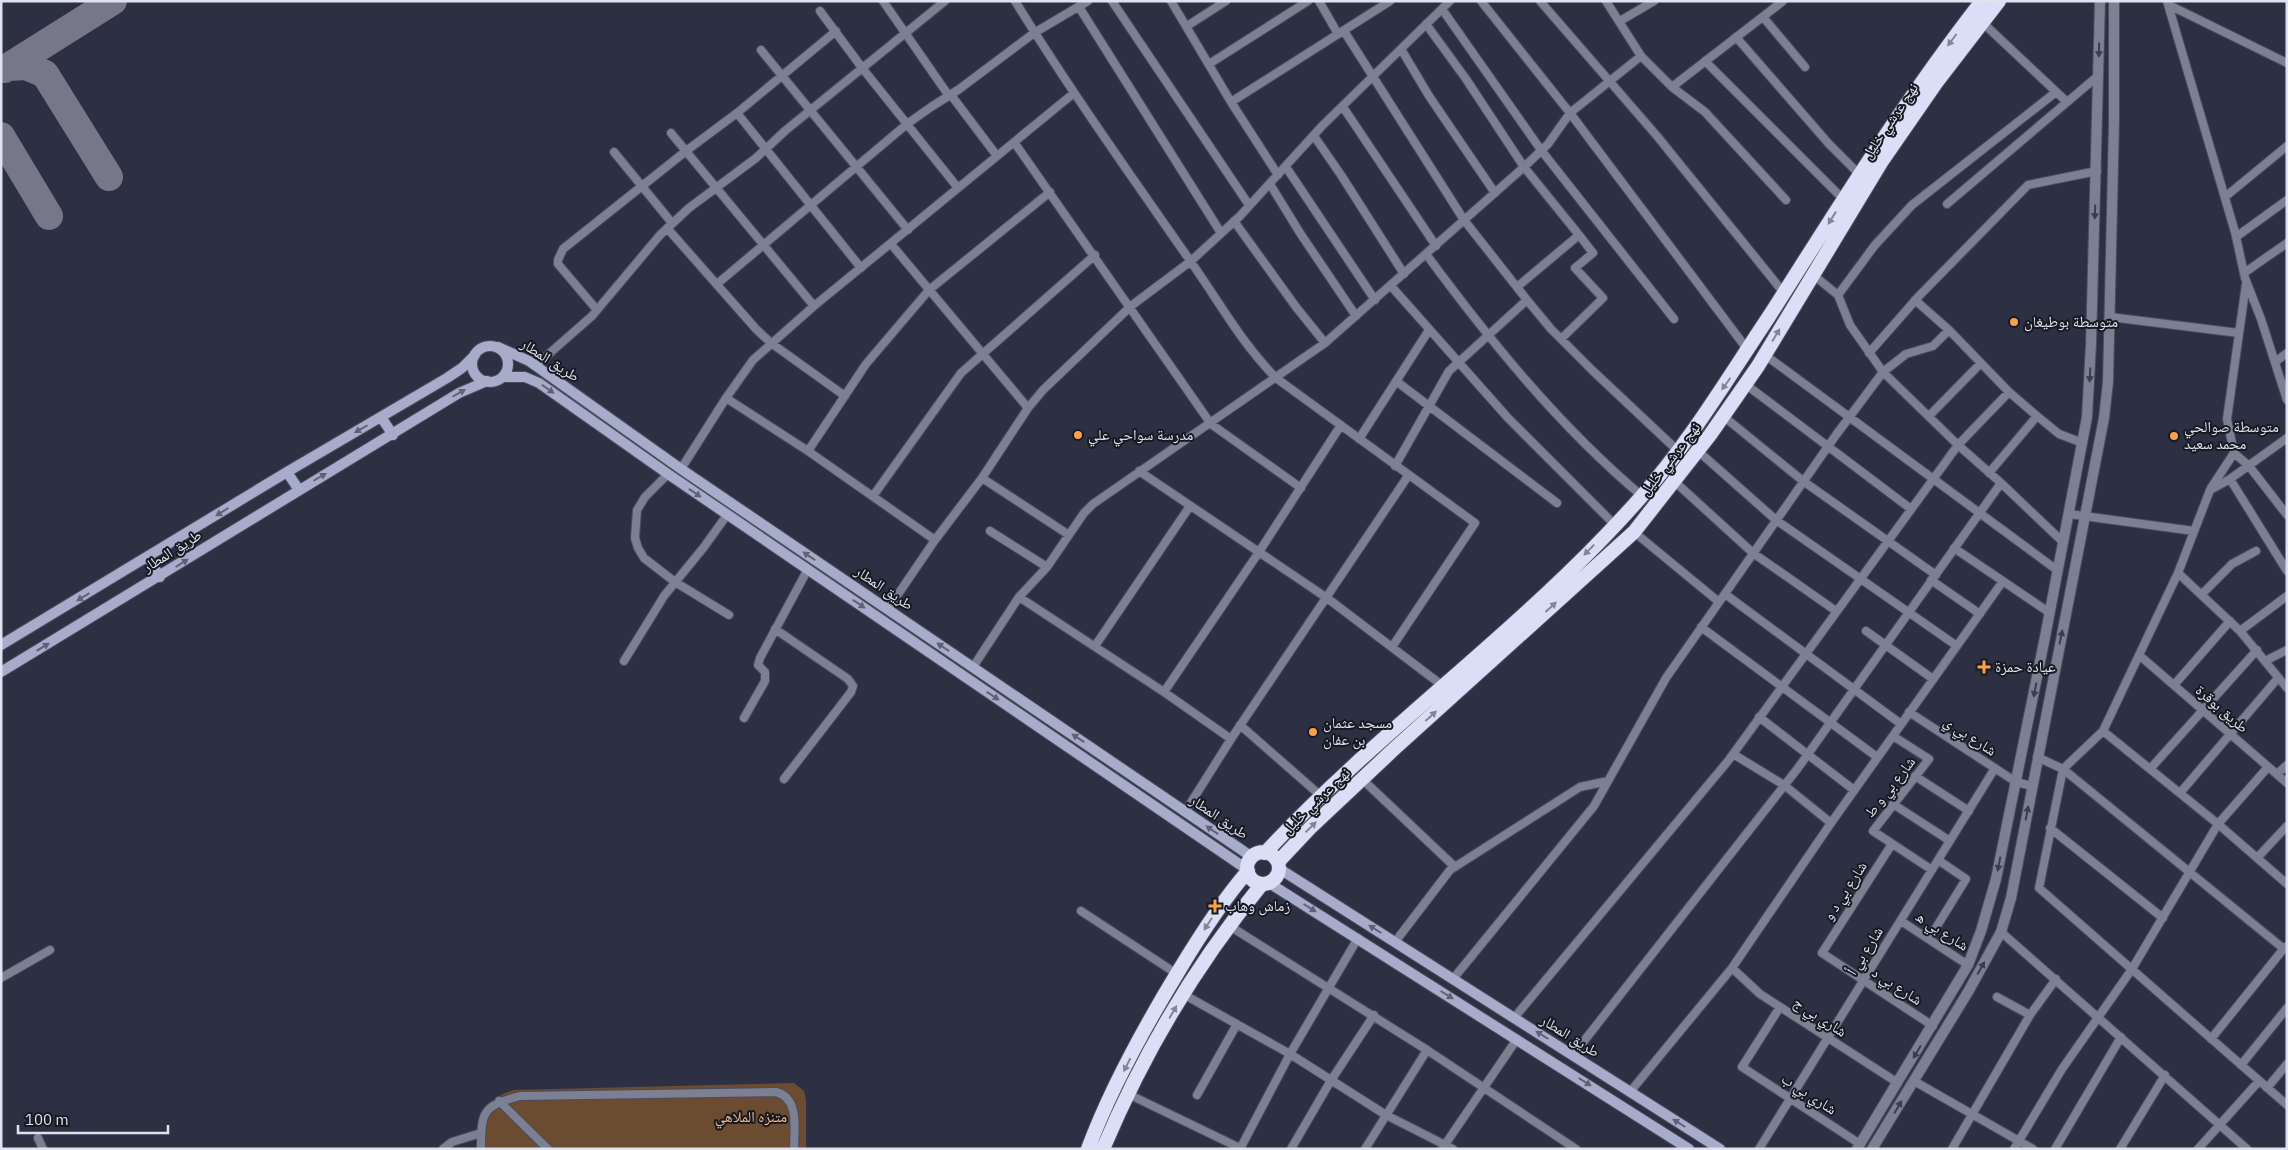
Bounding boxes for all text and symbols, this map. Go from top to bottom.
one-way arrow [1947,33,1957,47]
one-way arrow [2095,42,2103,58]
street label: نهج عرشي خليل [1857,79,1924,164]
one-way arrow [2091,205,2099,221]
one-way arrow [1827,211,1836,224]
place label: متوسطة بوطيغان [2024,312,2118,332]
marker: متوسطة بوطيغان [2008,316,2020,328]
one-way arrow [1772,329,1781,342]
street label: طريق المطار [516,333,583,386]
one-way arrow [2085,367,2093,383]
one-way arrow [1720,377,1731,390]
one-way arrow [541,384,555,394]
one-way arrow [453,389,466,398]
place label: متوسطة صوالحي محمد سعيد [2184,417,2279,453]
street label: نهج عرشي خليل [1635,418,1706,501]
one-way arrow [354,424,367,433]
place label: مدرسة سواحي علي [1088,425,1193,447]
marker: مدرسة سواحي علي [1072,429,1084,441]
marker: متوسطة صوالحي محمد سعيد [2168,430,2180,442]
one-way arrow [314,473,327,482]
one-way arrow [688,488,702,498]
one-way arrow [215,508,228,517]
street label: طريق المطار [138,525,205,578]
one-way arrow [1584,544,1596,556]
one-way arrow [802,551,816,561]
one-way arrow [176,558,189,567]
street label: طريق المطار [850,561,917,615]
one-way arrow [76,592,89,601]
one-way arrow [852,599,865,609]
one-way arrow [1545,601,1557,613]
one-way arrow [2057,629,2065,644]
one-way arrow [37,642,50,651]
one-way arrow [937,642,950,652]
place label: عيادة حمزة [1995,657,2056,676]
marker: عيادة حمزة [1977,660,1991,674]
street label: طريق بوقرة [2191,680,2253,738]
one-way arrow [2030,682,2038,698]
one-way arrow [986,691,999,700]
one-way arrow [1424,710,1436,722]
street label: شارع بي ي [1939,711,2000,762]
place label: مسجد عثمان بن عفان [1323,713,1392,750]
marker: مسجد عثمان بن عفان [1307,726,1319,738]
one-way arrow [1071,734,1084,743]
street label: شارع بي و ط [1860,752,1922,823]
street label: نهج عرشي خليل [1277,763,1356,840]
street label: طريق المطار [1185,790,1252,844]
one-way arrow [2023,805,2031,821]
one-way arrow [1305,821,1317,833]
one-way arrow [1205,825,1218,835]
street label: شارع بي د و [1818,857,1873,925]
one-way arrow [1995,857,2003,873]
place label: زماش وهاب [1225,896,1290,916]
marker: زماش وهاب [1209,900,1221,912]
one-way arrow [1304,903,1317,913]
street label: شارع بي ه [1911,906,1972,957]
one-way arrow [1203,917,1213,931]
street label: شارع بي أ [1842,923,1889,980]
one-way arrow [1369,925,1382,934]
one-way arrow [1977,960,1985,975]
street label: شارع بي د [1867,962,1926,1011]
one-way arrow [1441,990,1454,1000]
street label: شاري بي ج [1788,992,1851,1043]
one-way arrow [1169,1005,1177,1020]
street label: طريق المطار [1536,1009,1603,1062]
one-way arrow [1535,1031,1549,1040]
one-way arrow [1912,1046,1922,1059]
one-way arrow [1123,1057,1131,1072]
street label: شاري بي ب [1777,1069,1840,1121]
one-way arrow [1578,1078,1591,1087]
one-way arrow [1893,1101,1902,1114]
scale bar [18,1102,168,1134]
park label: متنزه الملاهي [715,1107,787,1129]
text: 100 m [25,1110,69,1129]
one-way arrow [1673,1118,1686,1127]

